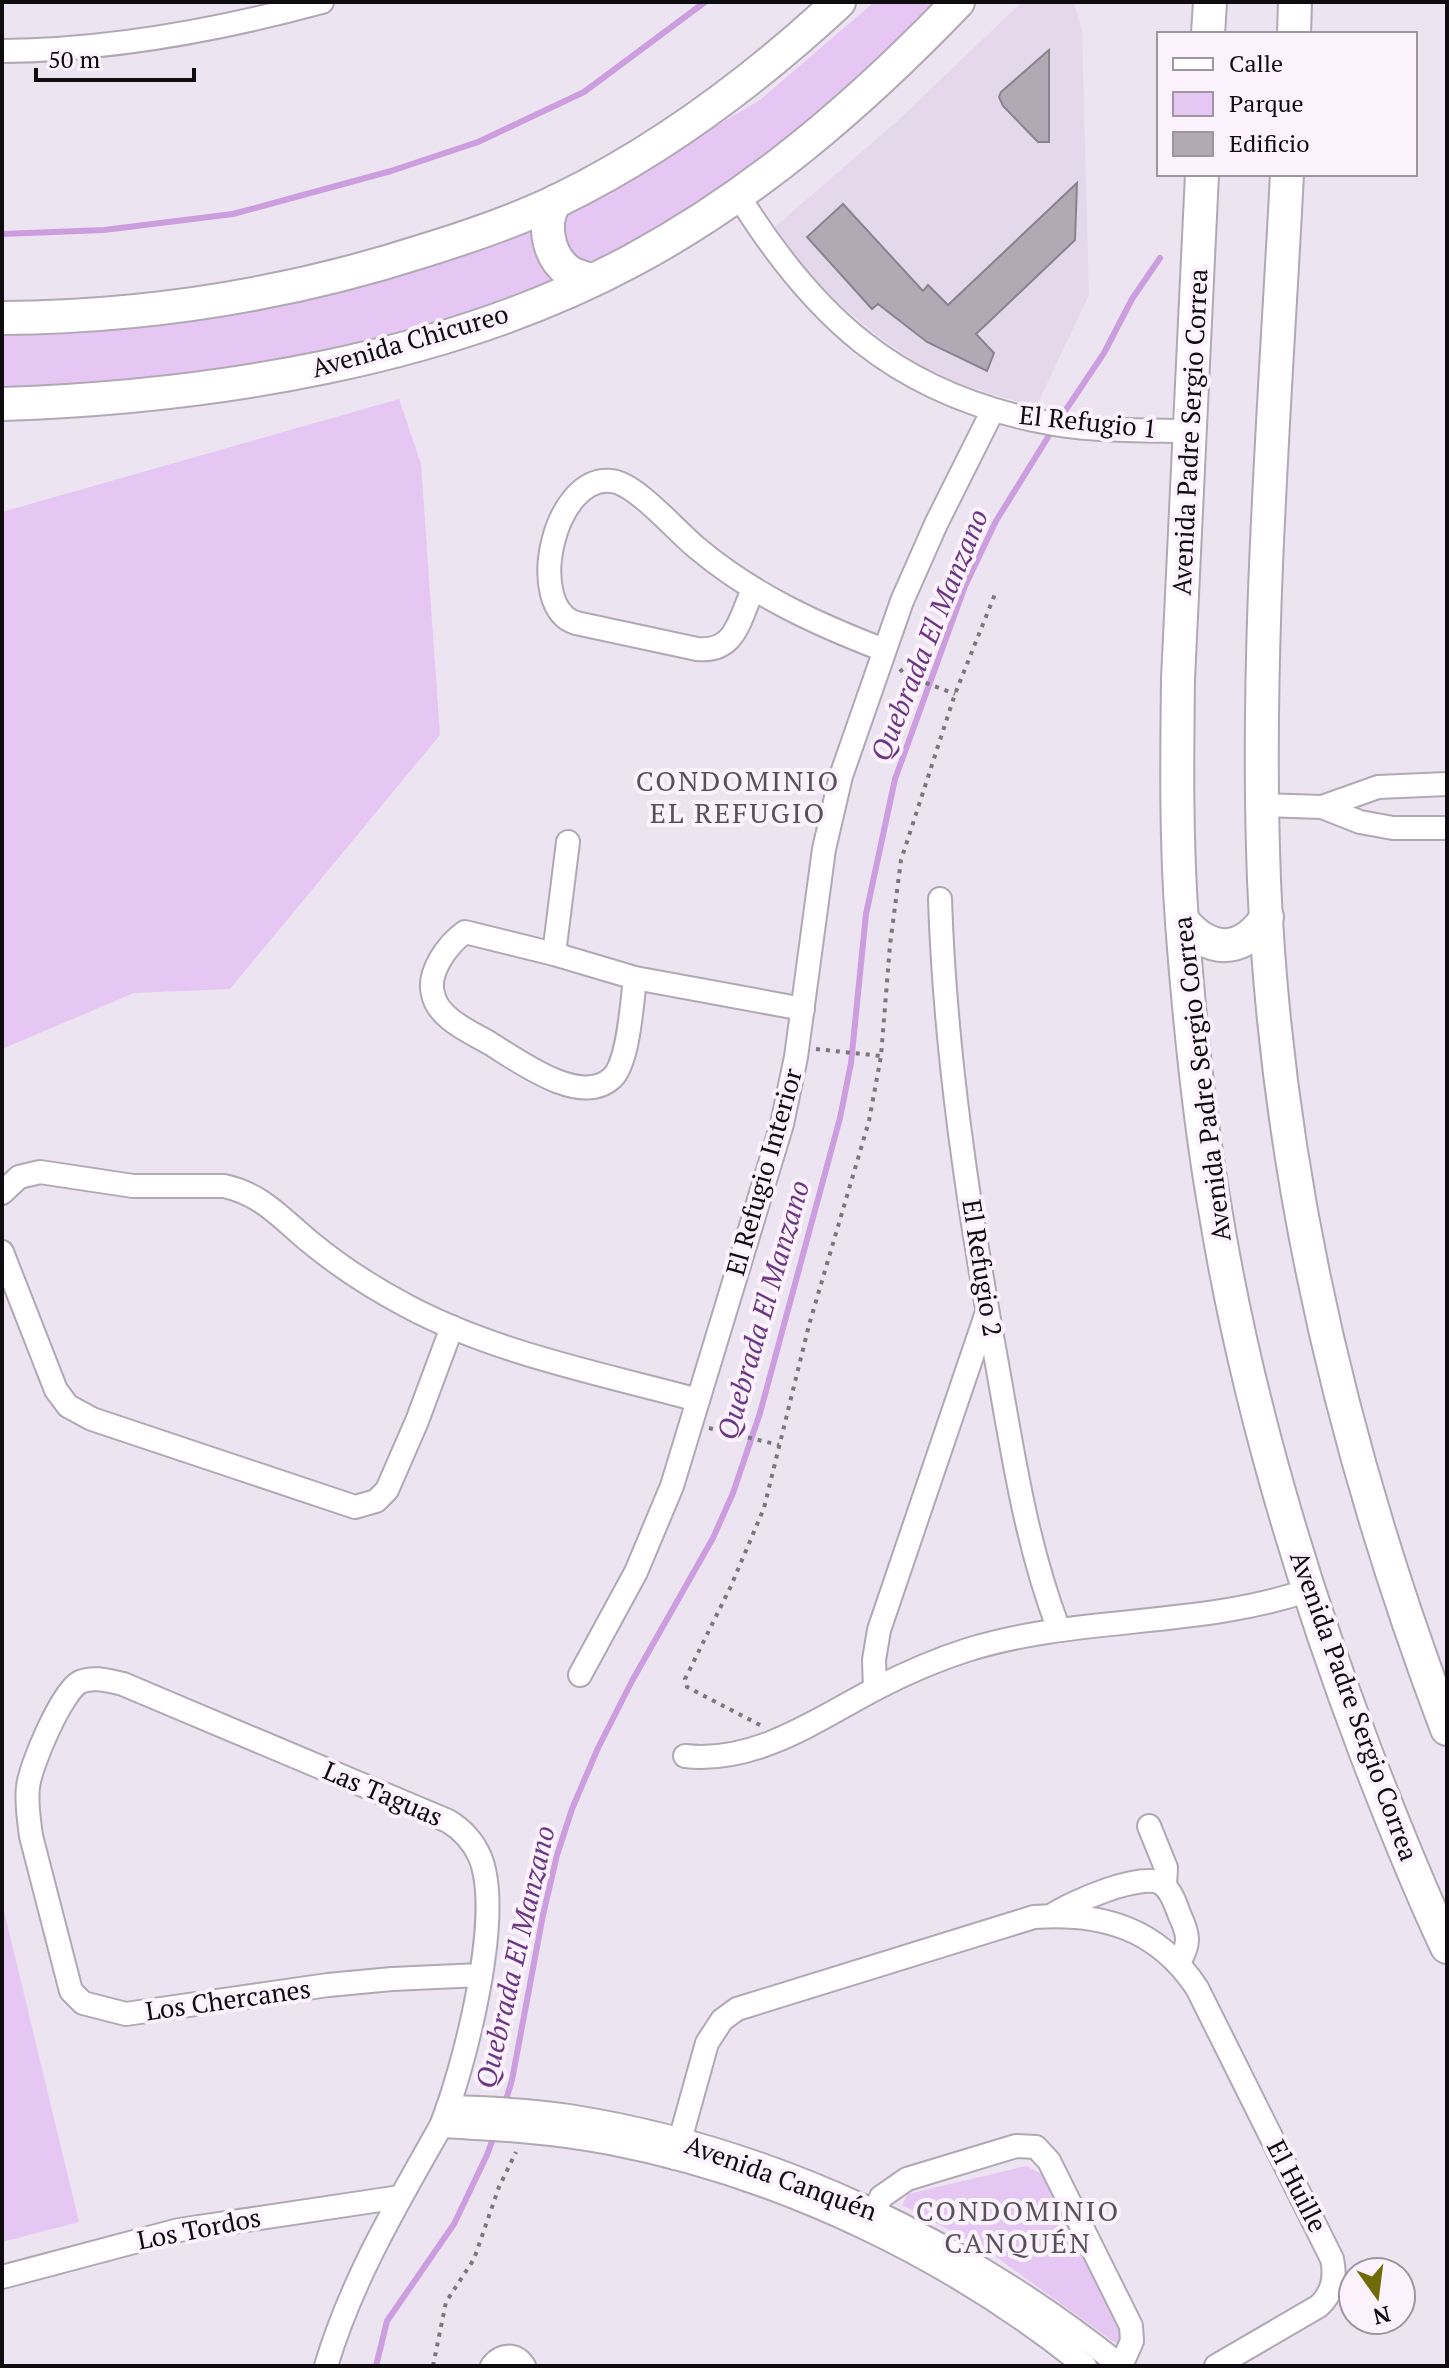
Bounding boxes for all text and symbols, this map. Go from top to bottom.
scale bar [36,32,194,82]
legend [1157,32,1417,176]
text: 50 m [48,43,100,75]
text: Calle [1229,47,1283,79]
text: Parque [1229,87,1304,119]
text: Edificio [1229,127,1310,159]
street label: Avenida Padre Sergio Correa [1163,268,1215,596]
street label: Avenida Chicureo [307,296,512,384]
street label: El Refugio 1 [1018,397,1159,445]
water label: Quebrada El Manzano [861,503,996,766]
district label: CONDOMINIO EL REFUGIO [636,762,840,831]
street label: Avenida Padre Sergio Correa [1164,915,1238,1244]
street label: El Refugio Interior [717,1064,809,1279]
water label: Quebrada El Manzano [708,1176,817,1444]
street label: El Refugio 2 [955,1197,1011,1339]
street label: Avenida Padre Sergio Correa [1283,1546,1427,1865]
street label: Las Taguas [319,1753,448,1833]
water label: Quebrada El Manzano [466,1822,563,2092]
street label: Los Chercanes [143,1971,313,2027]
street label: Avenida Canquén [681,2127,882,2228]
street label: El Huille [1260,2133,1336,2238]
district label: CONDOMINIO CANQUÉN [916,2192,1120,2261]
street label: Los Tordos [134,2199,263,2257]
north arrow [1337,2256,1417,2336]
text: N [1370,2300,1394,2332]

